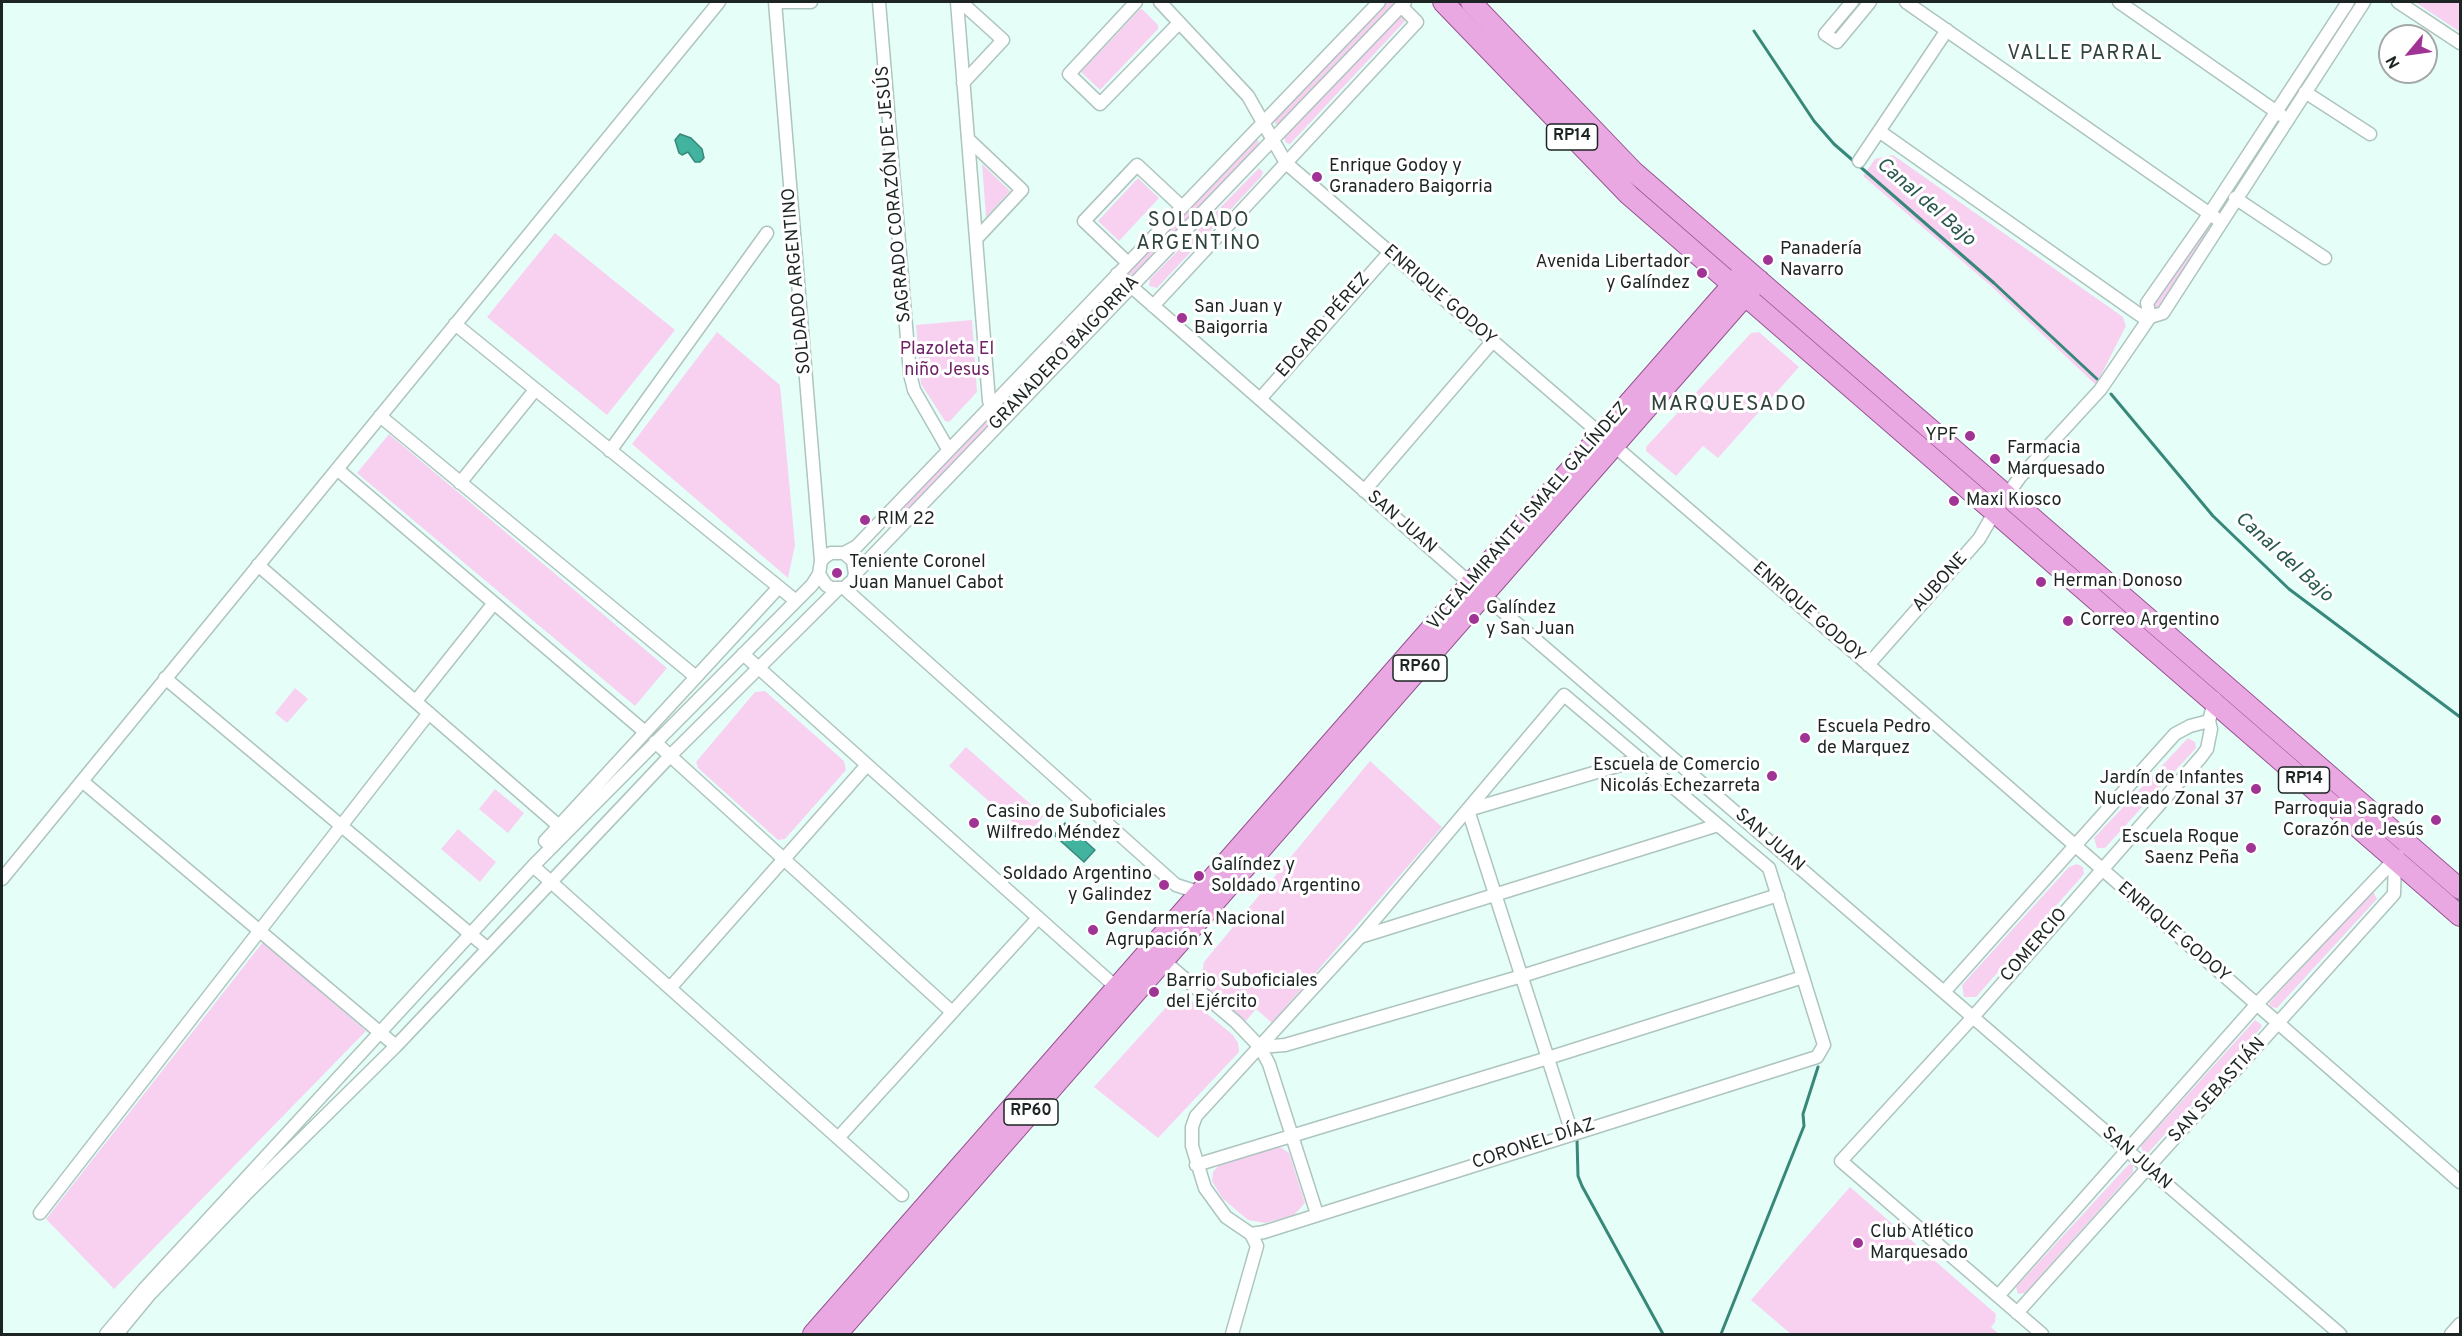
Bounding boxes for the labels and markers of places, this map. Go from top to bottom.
place label: Enrique Godoy y Granadero Baigorria [1329,156,1492,198]
marker: Enrique Godoy y Granadero Baigorria [1310,170,1324,184]
place label: Panadería Navarro [1780,239,1862,282]
place label: Avenida Libertador y Galíndez [1536,252,1690,294]
marker: Panadería Navarro [1761,253,1775,267]
marker: Avenida Libertador y Galíndez [1695,266,1709,280]
place label: San Juan y Baigorria [1194,297,1283,340]
marker: San Juan y Baigorria [1175,311,1189,325]
place label: YPF [1925,425,1958,447]
marker: YPF [1963,429,1977,443]
place label: Farmacia Marquesado [2007,438,2105,480]
marker: Farmacia Marquesado [1988,452,2002,466]
place label: Maxi Kiosco [1966,490,2062,512]
marker: Maxi Kiosco [1947,494,1961,508]
place label: RIM 22 [877,509,935,531]
marker: RIM 22 [858,513,872,527]
place label: Teniente Coronel Juan Manuel Cabot [849,552,1004,594]
marker: Teniente Coronel Juan Manuel Cabot [830,566,844,580]
place label: Herman Donoso [2053,571,2182,593]
marker: Herman Donoso [2034,575,2048,589]
place label: Galíndez y San Juan [1486,598,1575,640]
place label: Correo Argentino [2080,610,2219,632]
marker: Galíndez y San Juan [1467,612,1481,626]
marker: Correo Argentino [2061,614,2075,628]
place label: Escuela Pedro de Marquez [1817,717,1931,760]
marker: Escuela Pedro de Marquez [1798,731,1812,745]
place label: Escuela de Comercio Nicolás Echezarreta [1593,755,1760,798]
place label: Jardín de Infantes Nucleado Zonal 37 [2094,768,2244,810]
marker: Escuela de Comercio Nicolás Echezarreta [1765,769,1779,783]
marker: Jardín de Infantes Nucleado Zonal 37 [2249,782,2263,796]
place label: Parroquia Sagrado Corazón de Jesús [2274,799,2424,842]
place label: Casino de Suboficiales Wilfredo Méndez [986,802,1166,844]
marker: Parroquia Sagrado Corazón de Jesús [2429,813,2443,827]
marker: Casino de Suboficiales Wilfredo Méndez [967,816,981,830]
place label: Escuela Roque Saenz Peña [2122,827,2239,870]
marker: Escuela Roque Saenz Peña [2244,841,2258,855]
place label: Galíndez y Soldado Argentino [1211,855,1360,898]
place label: Soldado Argentino y Galindez [1003,864,1152,906]
marker: Galíndez y Soldado Argentino [1192,869,1206,883]
marker: Soldado Argentino y Galindez [1157,878,1171,892]
place label: Gendarmería Nacional Agrupación X [1105,909,1285,952]
marker: Gendarmería Nacional Agrupación X [1086,923,1100,937]
place label: Barrio Suboficiales del Ejército [1166,971,1318,1014]
marker: Barrio Suboficiales del Ejército [1147,985,1161,999]
place label: Club Atlético Marquesado [1870,1222,1974,1264]
marker: Club Atlético Marquesado [1851,1236,1865,1250]

